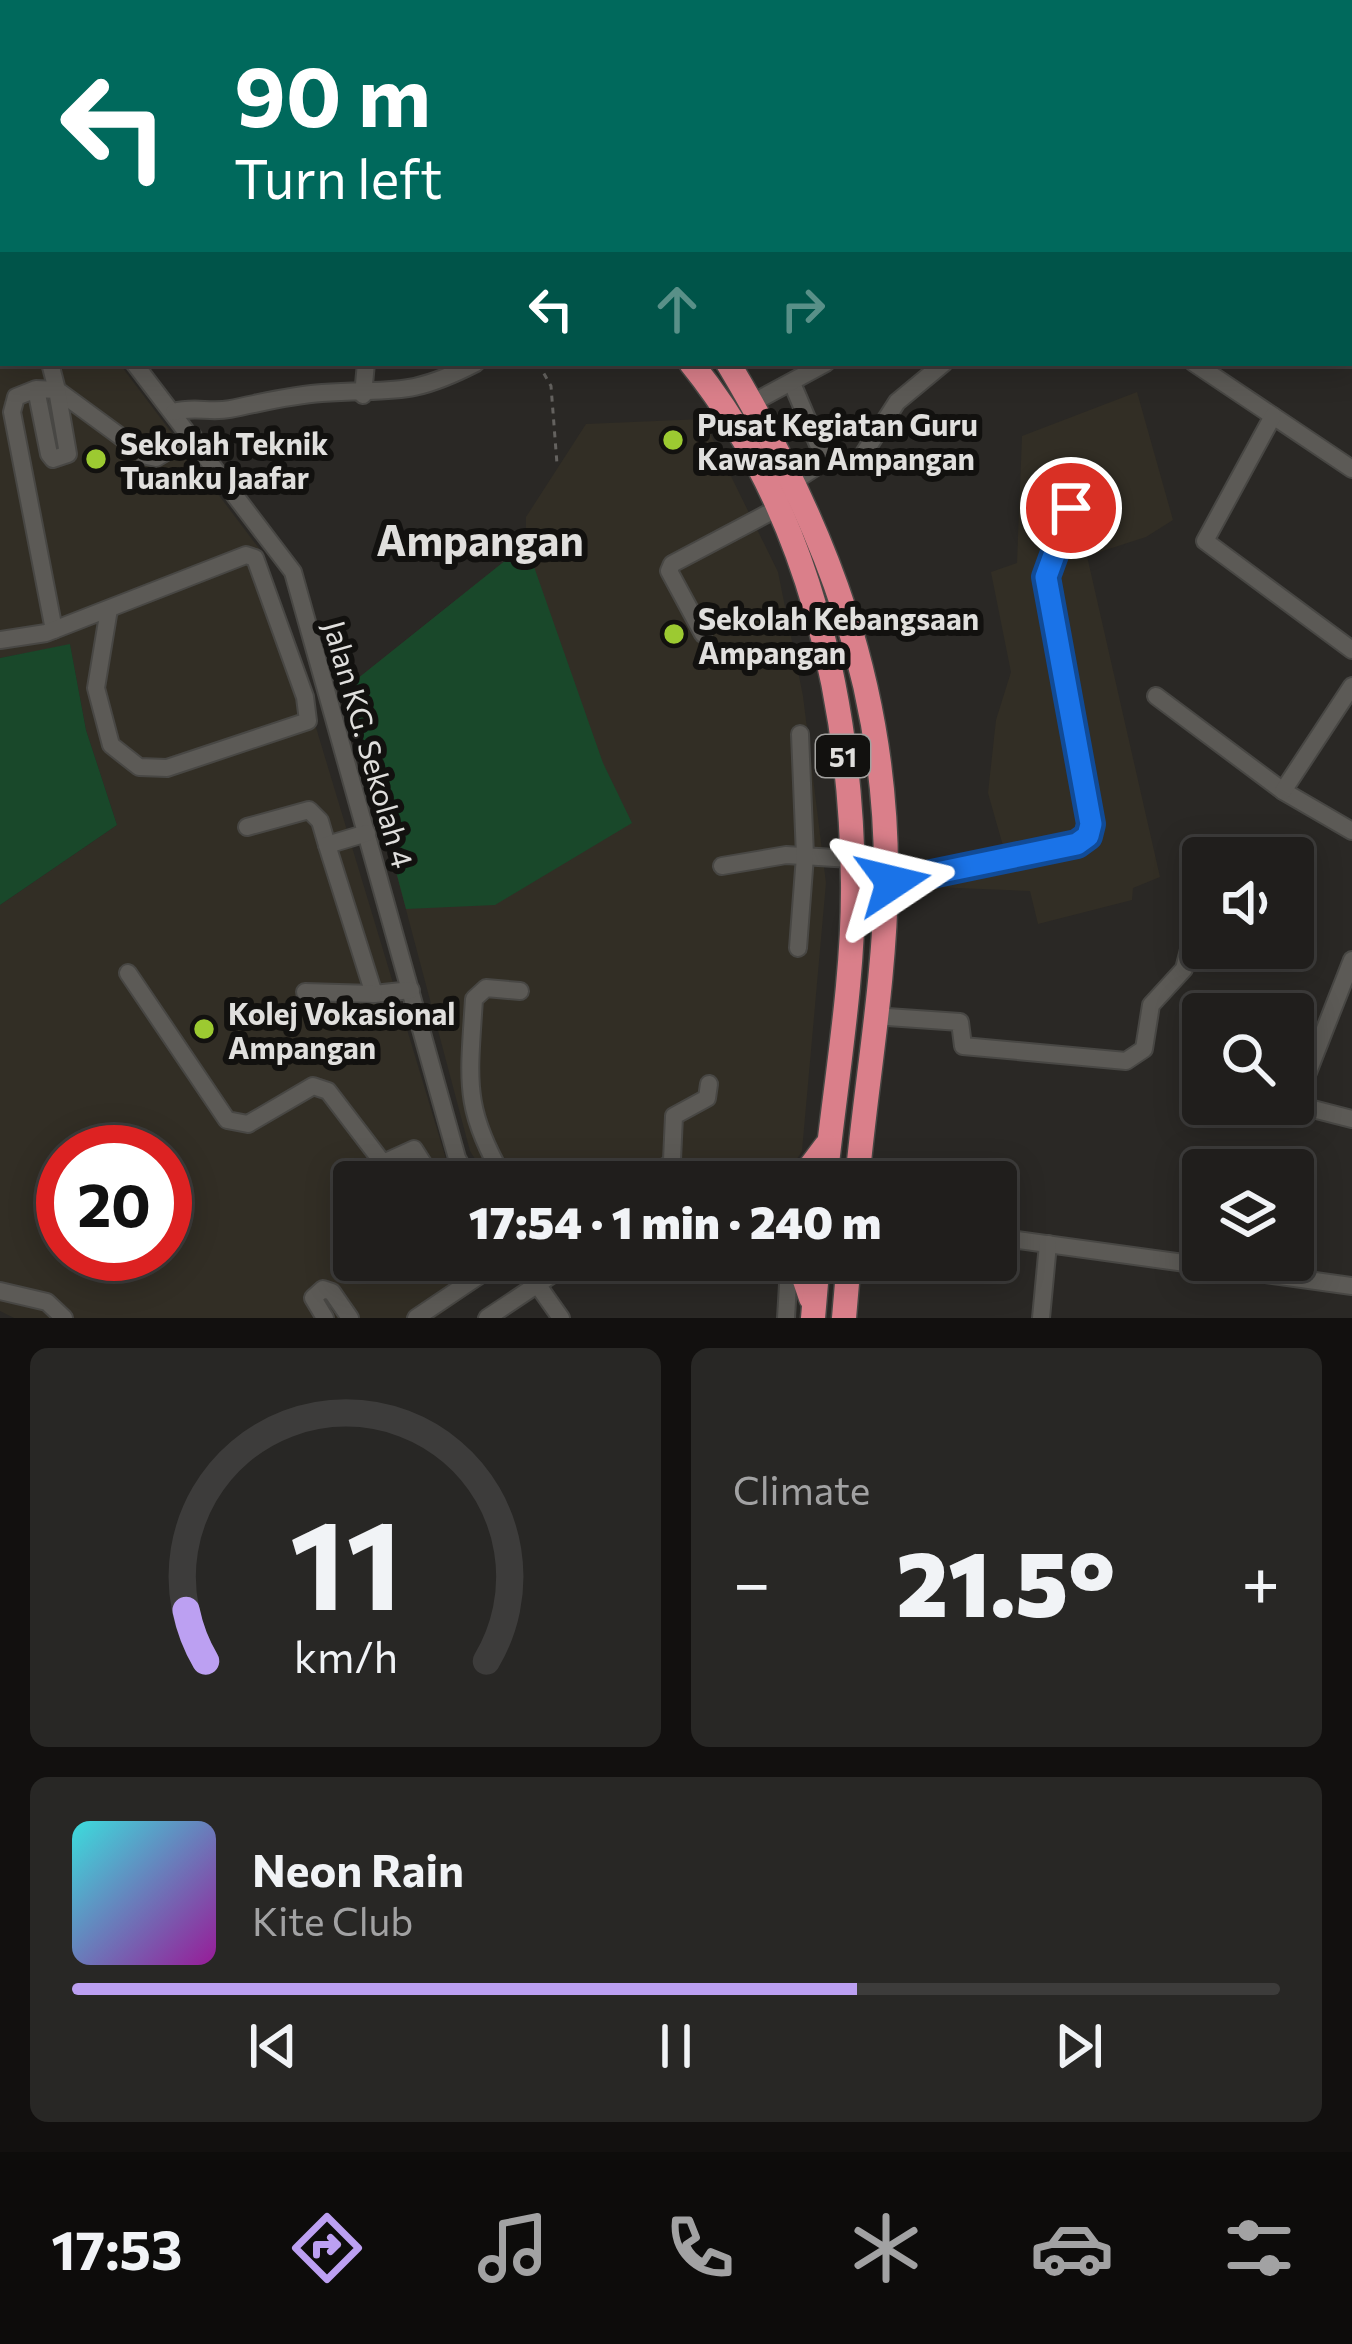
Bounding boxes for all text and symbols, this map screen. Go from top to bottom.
text: 90 m [234,42,431,144]
icon: left [36,48,192,204]
text: Turn left [234,144,442,210]
icon: left [518,276,584,342]
icon: ahead [644,276,710,342]
icon: right [770,276,836,342]
place label: Pusat Kegiatan Guru Kawasan Ampangan [697,405,978,476]
place label: Sekolah Teknik Tuanku Jaafar [120,424,328,495]
marker: Pusat Kegiatan Guru Kawasan Ampangan [660,427,686,453]
marker: Sekolah Teknik Tuanku Jaafar [83,446,109,472]
pin [1020,457,1122,559]
icon: arrive [1038,475,1104,541]
district label: Ampangan [376,513,584,565]
place label: Sekolah Kebangsaan Ampangan [698,599,979,670]
street label: Jalan KG. Sekolah 4 [317,616,423,872]
marker: Sekolah Kebangsaan Ampangan [661,621,687,647]
road number: 51 [816,735,870,777]
position arrow [830,819,956,945]
map controls [1182,837,1314,1281]
button: sound [1182,837,1314,969]
button: search [1182,993,1314,1125]
place label: Kolej Vokasional Ampangan [228,994,455,1065]
marker: Kolej Vokasional Ampangan [191,1016,217,1042]
speed limit sign: 20 [36,1125,192,1281]
button: layers [1182,1149,1314,1281]
text: 17:54 · 1 min · 240 m [469,1193,881,1248]
text: Climate [733,1465,870,1513]
text: 11 [289,1483,402,1636]
text: 21.5° [896,1525,1116,1636]
text: − [733,1540,771,1621]
text: + [1241,1540,1280,1621]
text: km/h [293,1628,398,1681]
text: Neon Rain [252,1841,464,1896]
text: Kite Club [252,1896,413,1944]
icon: previous [240,2013,306,2079]
icon: pause [643,2013,709,2079]
icon: next [1046,2013,1112,2079]
icon: directions [285,2206,369,2290]
icon: music [471,2206,555,2290]
icon: phone [658,2206,742,2290]
icon: climate [844,2206,928,2290]
icon: car [1030,2206,1114,2290]
icon: filters [1217,2206,1301,2290]
text: 17:53 [51,2215,183,2281]

